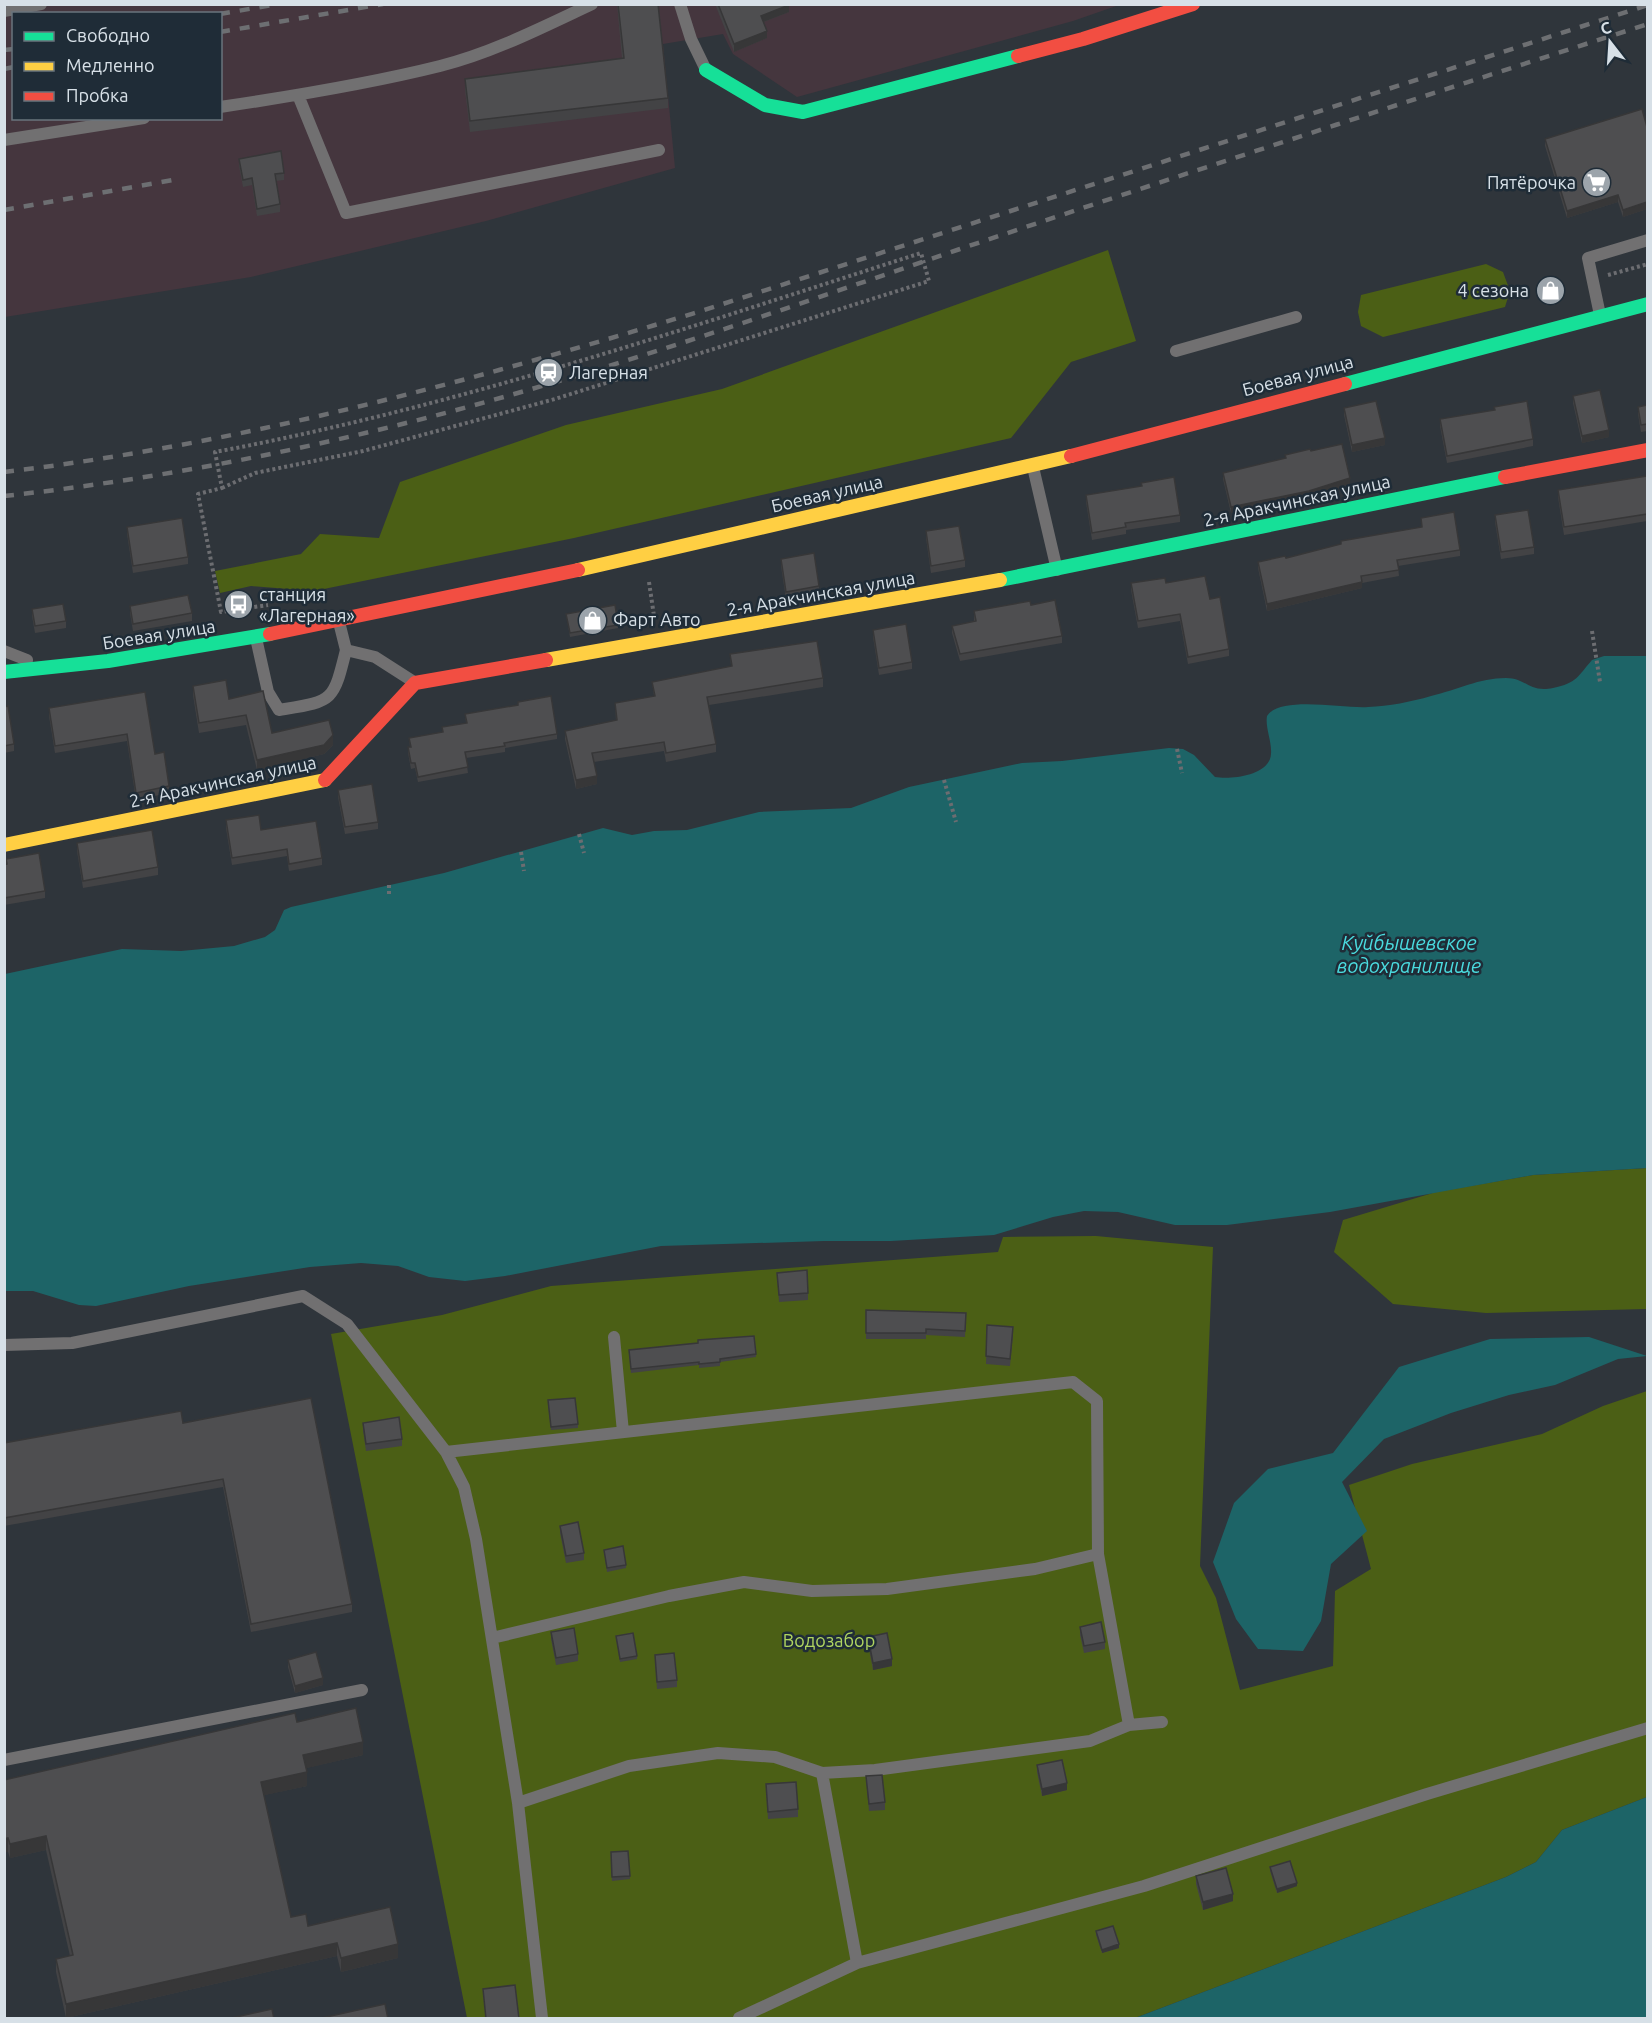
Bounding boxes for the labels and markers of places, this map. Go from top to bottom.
supermarket icon: Пятёрочка [1581,167,1613,199]
place label: Пятёрочка [1487,172,1576,192]
shop icon: 4 сезона [1534,275,1566,307]
place label: 4 сезона [1458,280,1529,300]
station icon: Лагерная [532,357,564,389]
place label: Лагерная [569,362,648,382]
place label: станция «Лагерная» [259,584,355,625]
bus stop icon: станция «Лагерная» [222,589,254,621]
shop icon: Фарт Авто [576,604,608,636]
place label: Фарт Авто [613,609,700,629]

